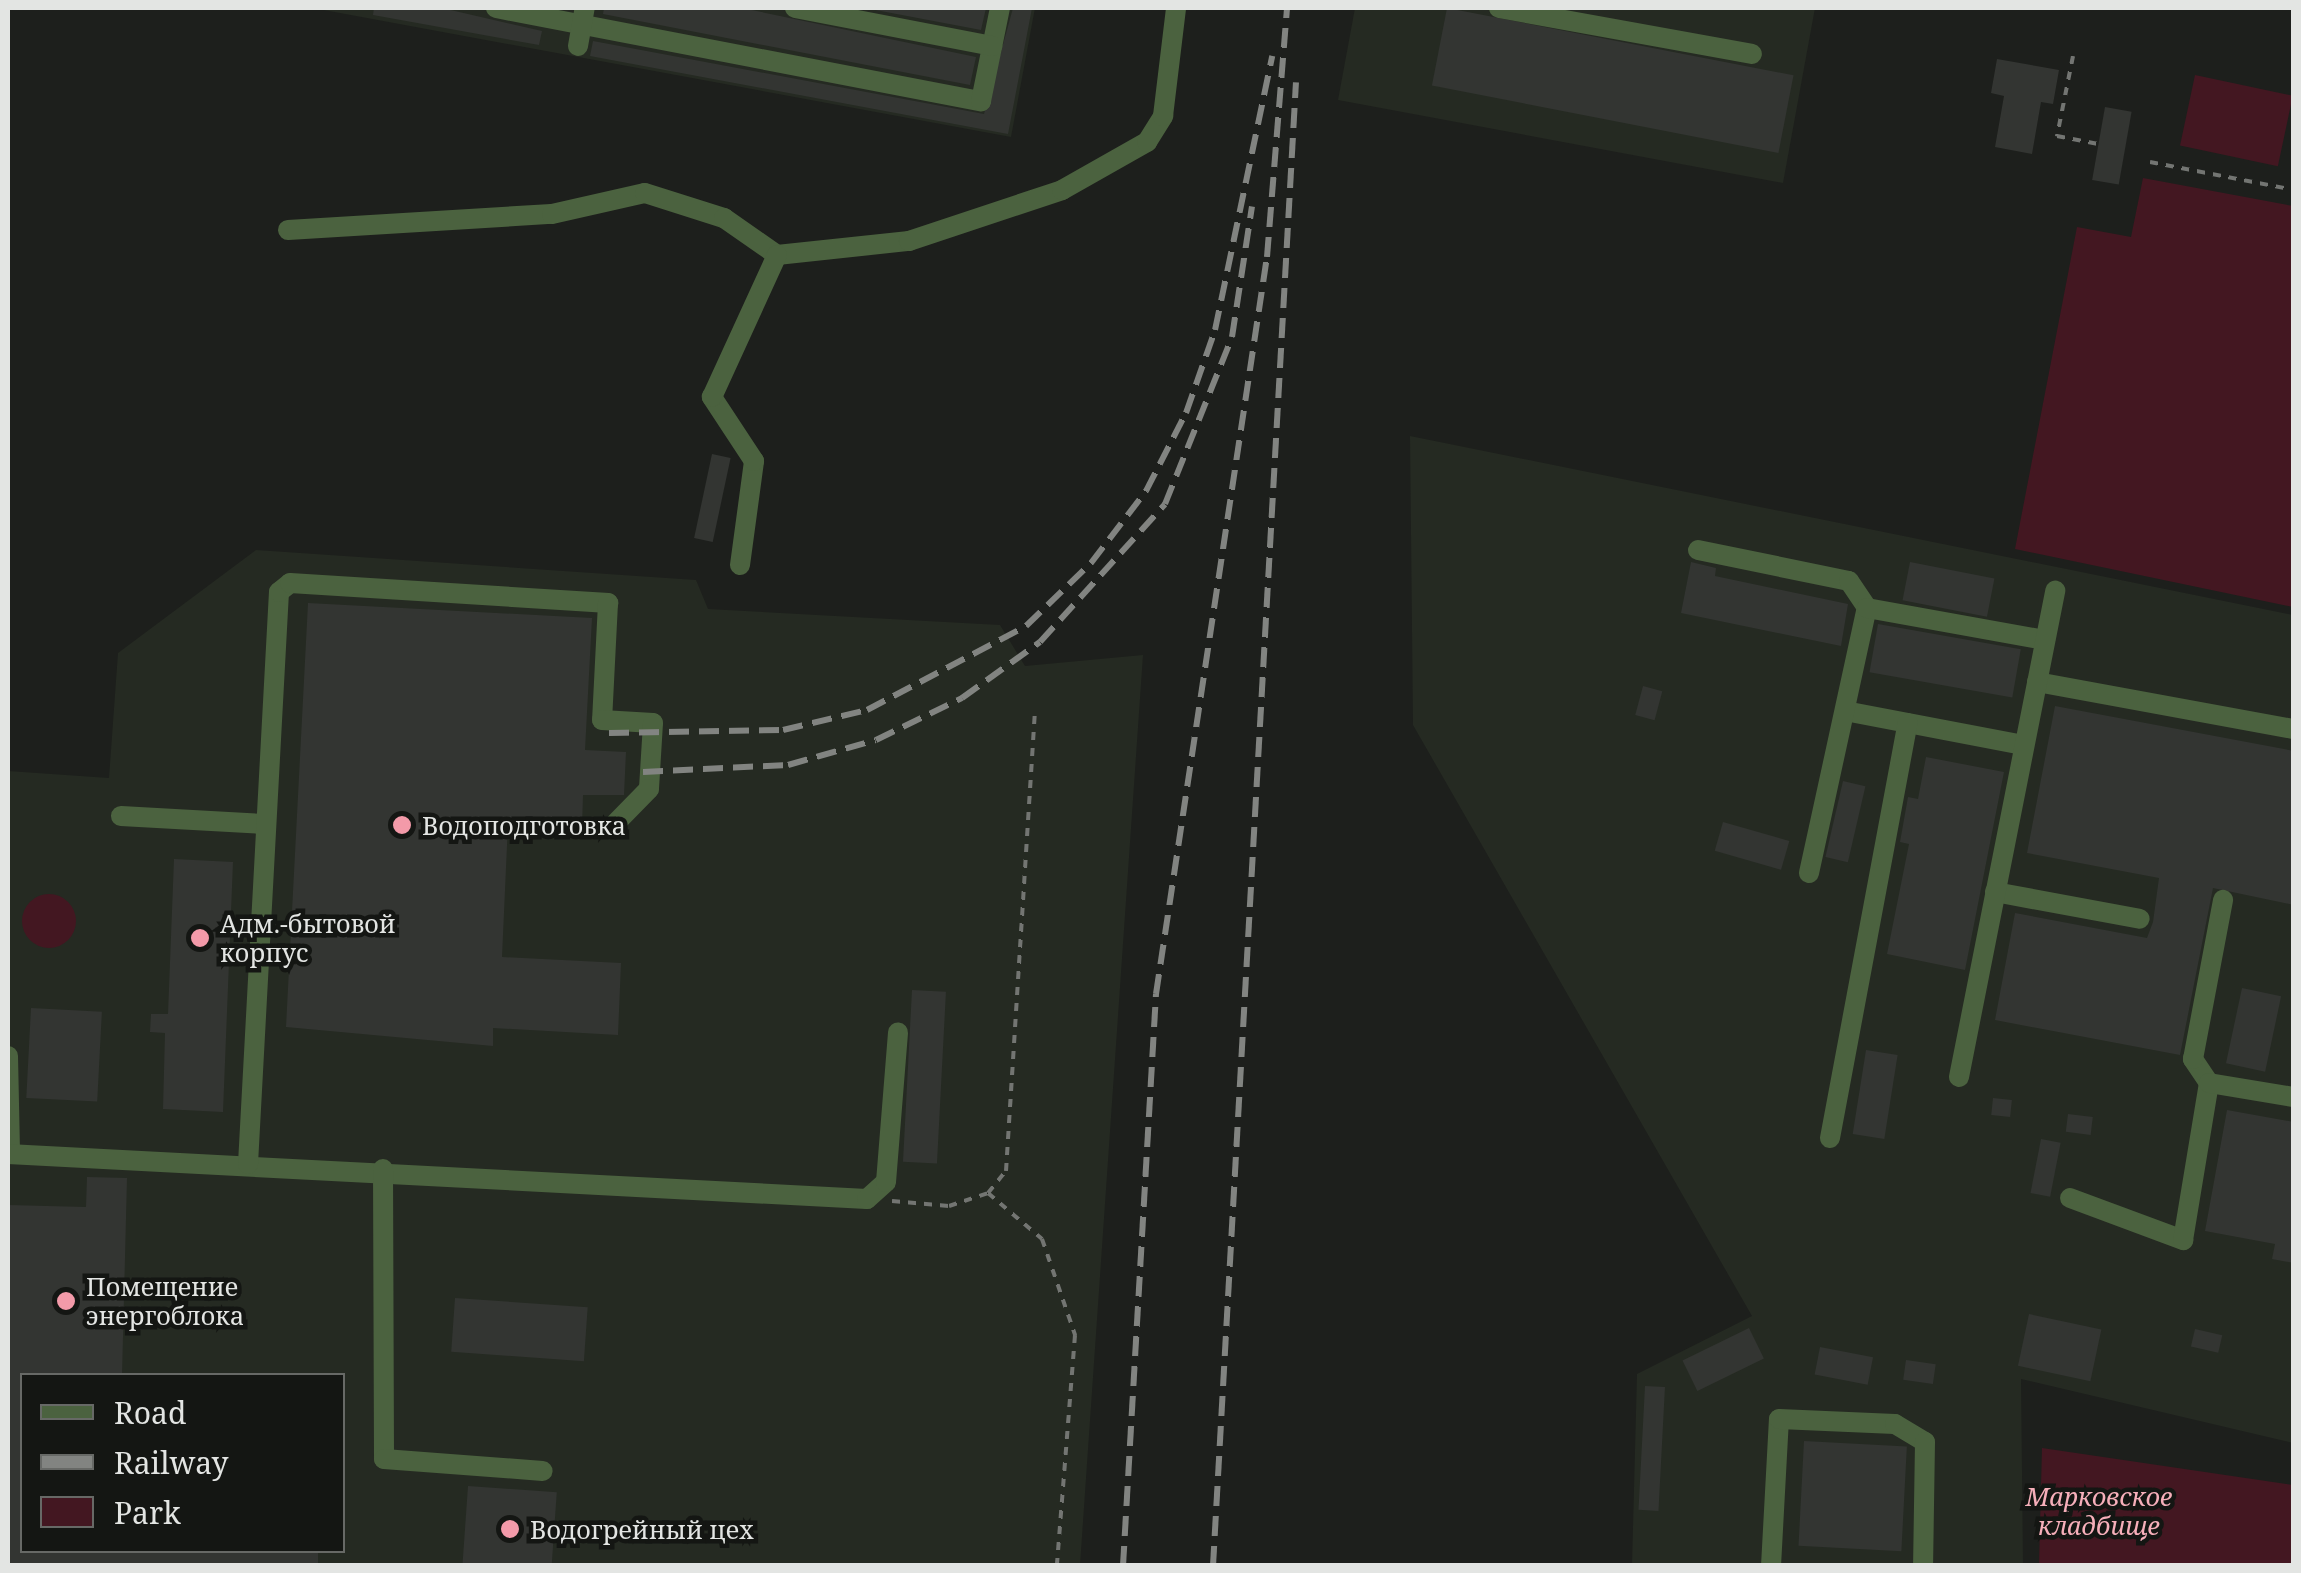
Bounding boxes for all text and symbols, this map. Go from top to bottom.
place label: Водоподготовка [422,810,626,840]
marker: Водоподготовка [391,814,413,836]
place label: Адм.-бытовой корпус [220,909,396,968]
marker: Адм.-бытовой корпус [189,927,211,949]
place label: Помещение энергоблока [86,1272,244,1331]
marker: Помещение энергоблока [55,1290,77,1312]
legend [20,1373,345,1553]
text: Road [114,1392,186,1433]
text: Railway [114,1442,229,1483]
park label: Марковское кладбище [2026,1482,2172,1541]
text: Park [114,1492,181,1533]
place label: Водогрейный цех [530,1514,754,1544]
marker: Водогрейный цех [499,1518,521,1540]

